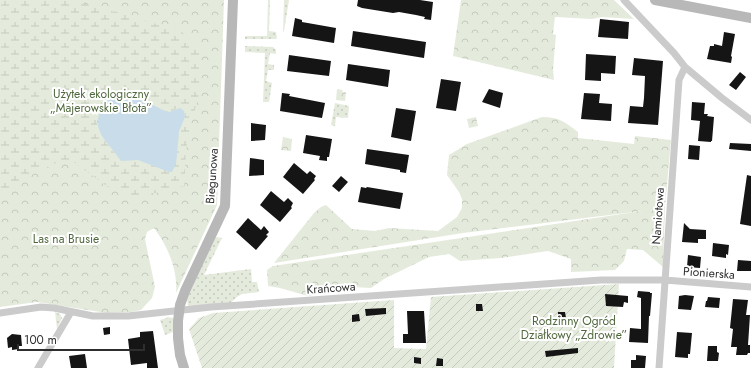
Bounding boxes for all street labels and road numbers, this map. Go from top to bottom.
street label: Biegunowa [201,147,223,204]
street label: Namiotowa [647,187,669,245]
street label: Pionierska [683,262,736,284]
street label: Krańcowa [306,277,356,299]

